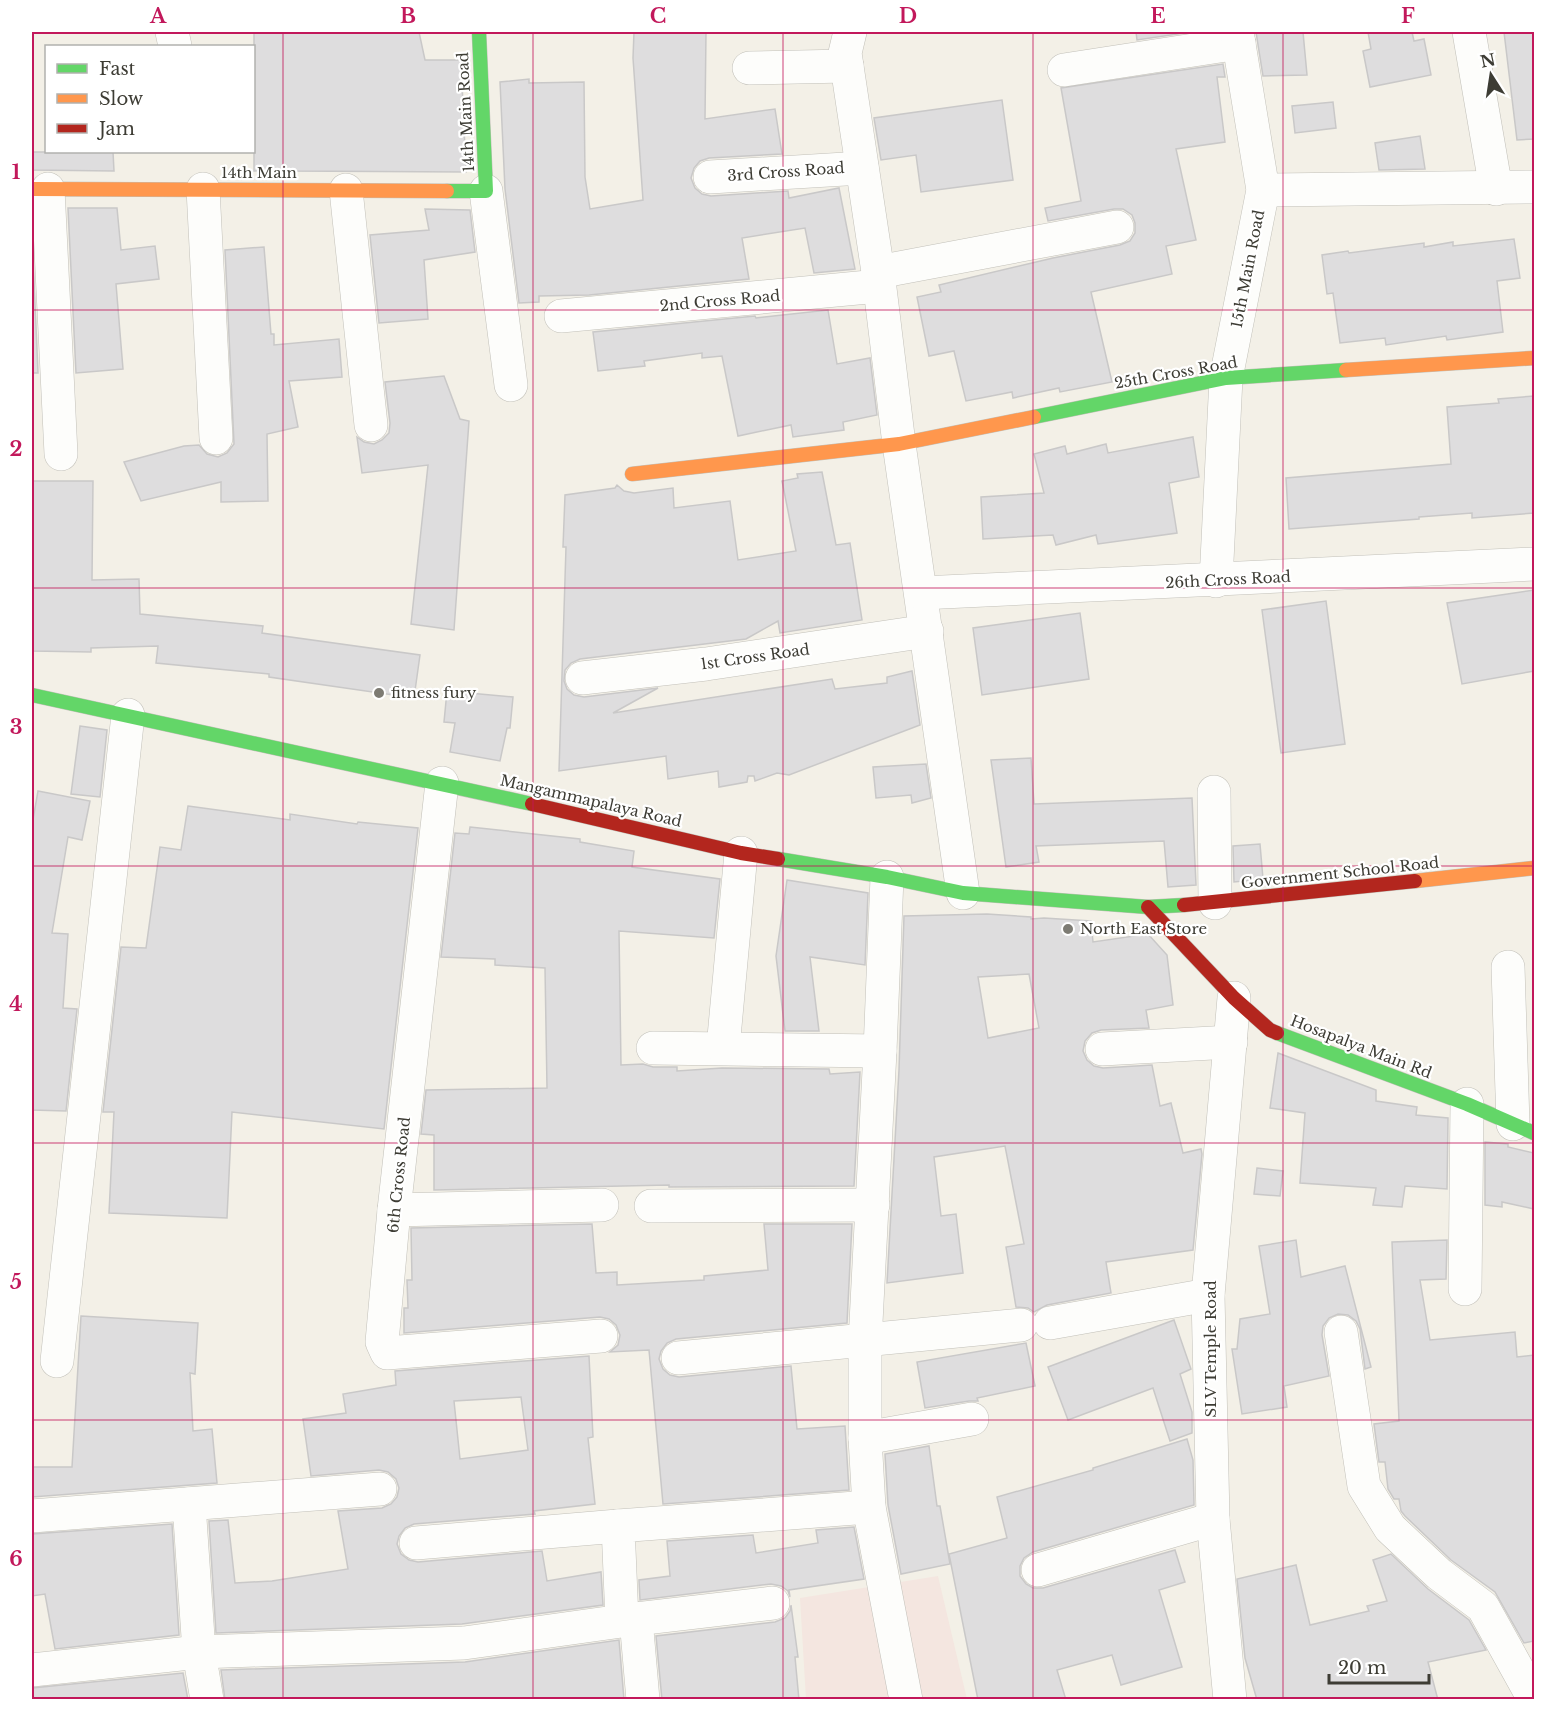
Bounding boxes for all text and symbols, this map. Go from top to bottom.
text: A [149,4,167,28]
text: B [400,4,416,28]
text: C [650,4,666,28]
text: D [899,4,917,28]
text: E [1150,4,1166,28]
text: F [1401,4,1415,28]
legend [45,45,255,153]
north arrow [1461,45,1521,105]
text: N [1478,49,1497,72]
street label: 14th Main Road [453,52,478,172]
text: Fast [99,58,136,80]
text: Slow [99,88,144,110]
text: Jam [97,118,135,140]
street label: 3rd Cross Road [727,158,845,185]
text: 1 [12,160,21,184]
street label: 14th Main [221,163,297,182]
street label: 15th Main Road [1227,208,1268,330]
street label: 2nd Cross Road [659,286,781,315]
street label: 25th Cross Road [1113,352,1239,393]
text: 2 [9,437,23,461]
street label: 26th Cross Road [1165,567,1291,592]
street label: 1st Cross Road [699,639,811,674]
place label: fitness fury [391,683,477,702]
marker: fitness fury [372,686,386,700]
text: 3 [10,715,22,739]
street label: Mangammapalaya Road [498,770,684,831]
street label: Government School Road [1240,853,1440,892]
place label: North East Store [1080,919,1207,938]
marker: North East Store [1061,922,1075,936]
text: 4 [9,992,23,1016]
street label: Hosapalya Main Rd [1288,1011,1435,1082]
street label: 6th Cross Road [383,1116,414,1234]
text: 5 [10,1270,22,1294]
street label: SLV Temple Road [1201,1280,1220,1418]
text: 6 [9,1547,23,1571]
scale bar [1329,1647,1430,1685]
text: 20 m [1338,1657,1386,1679]

